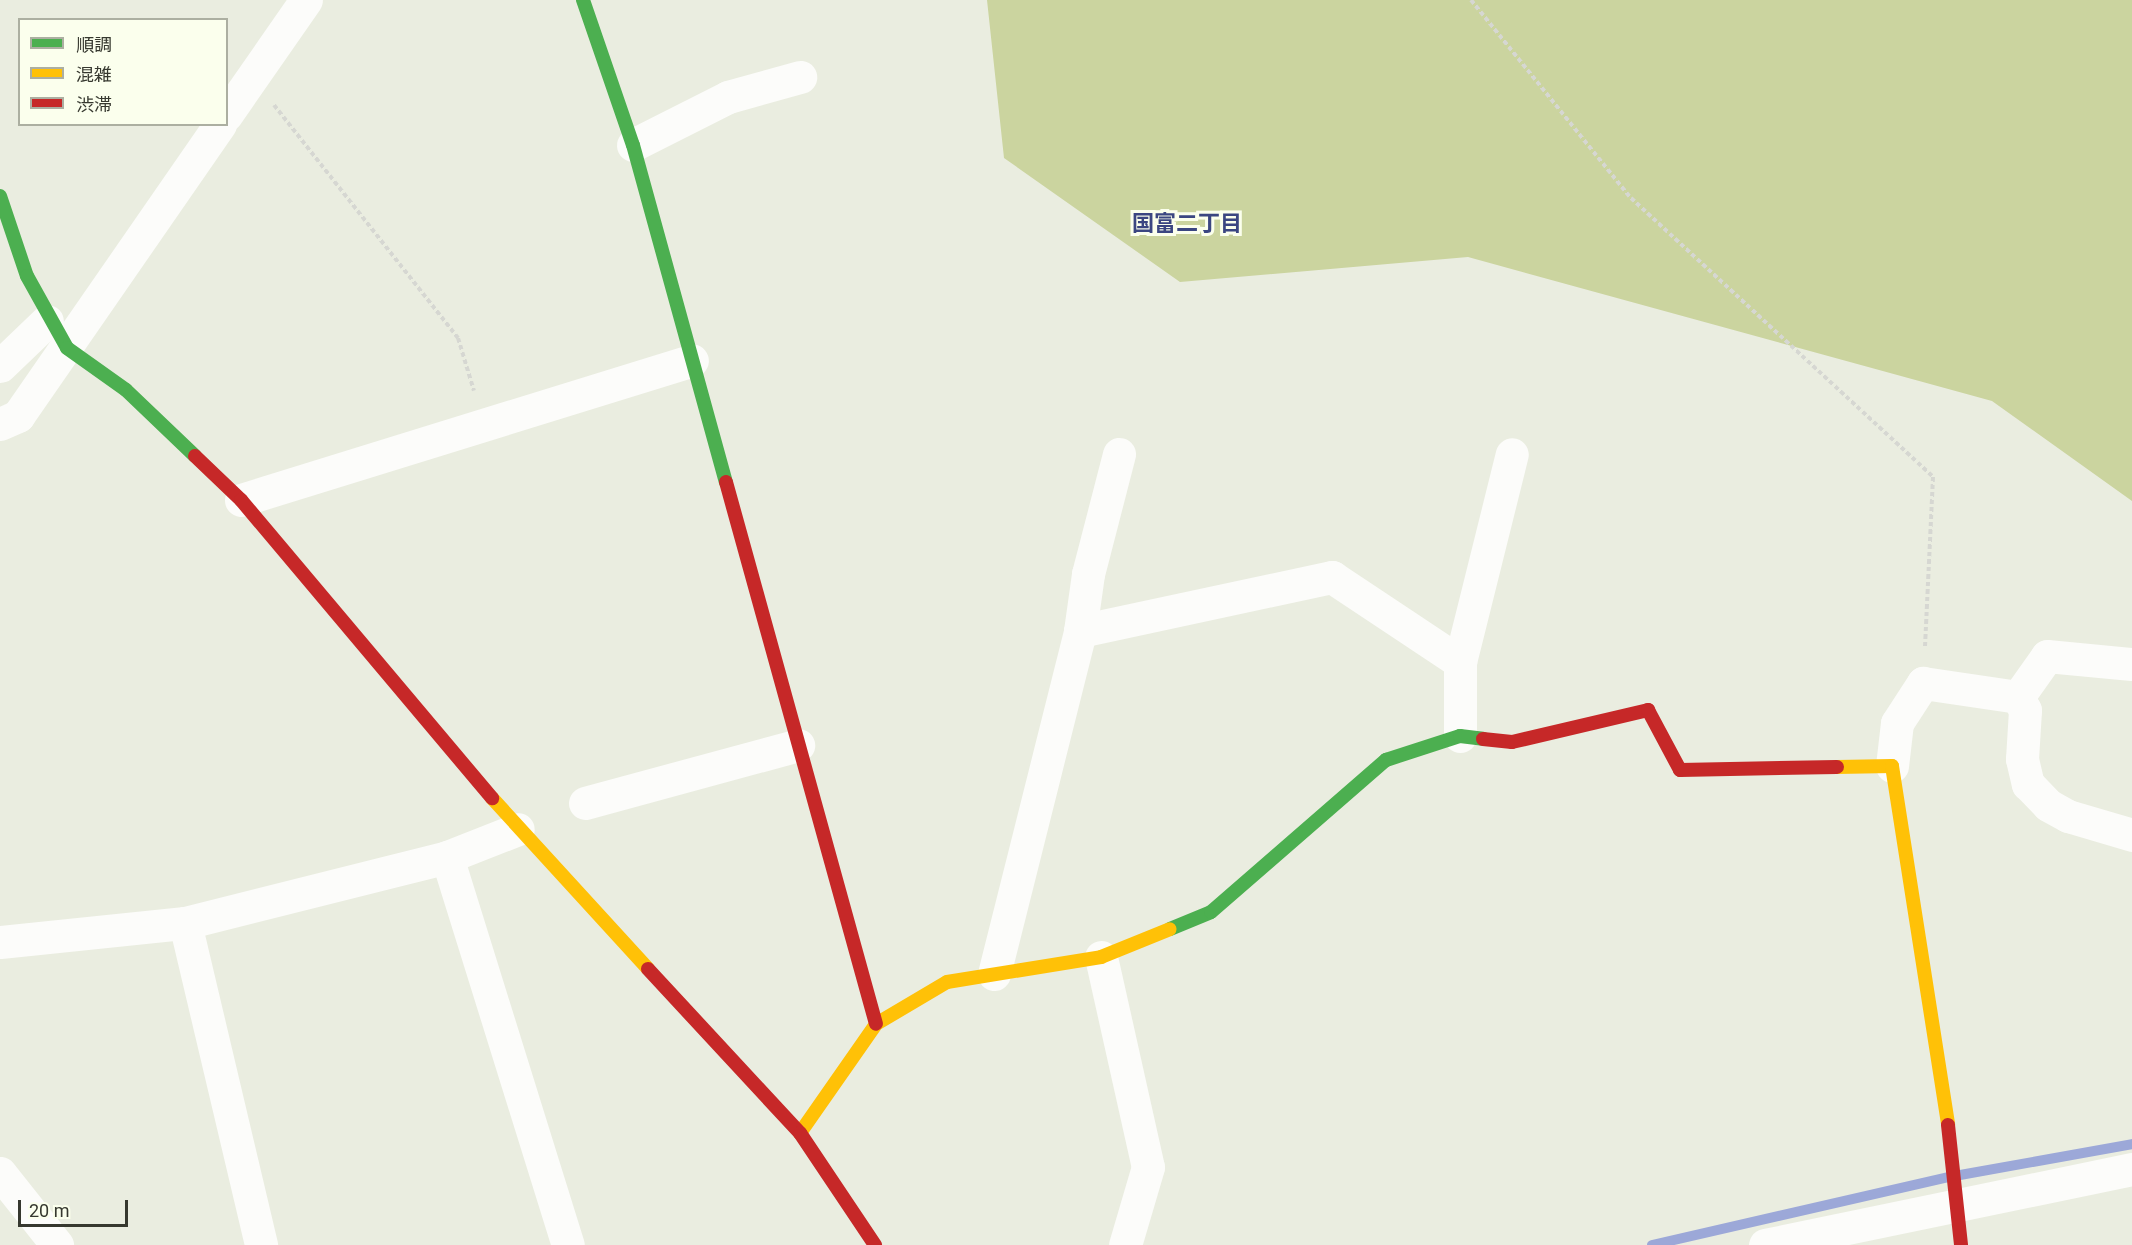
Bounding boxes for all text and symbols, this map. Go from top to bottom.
legend [18,18,228,126]
text: 順調 [76,34,112,55]
text: 混雑 [76,64,112,85]
text: 渋滞 [76,94,112,115]
district label: 国富二丁目 [1132,211,1242,237]
scale bar [21,1188,130,1226]
text: 20 m [29,1200,69,1221]

